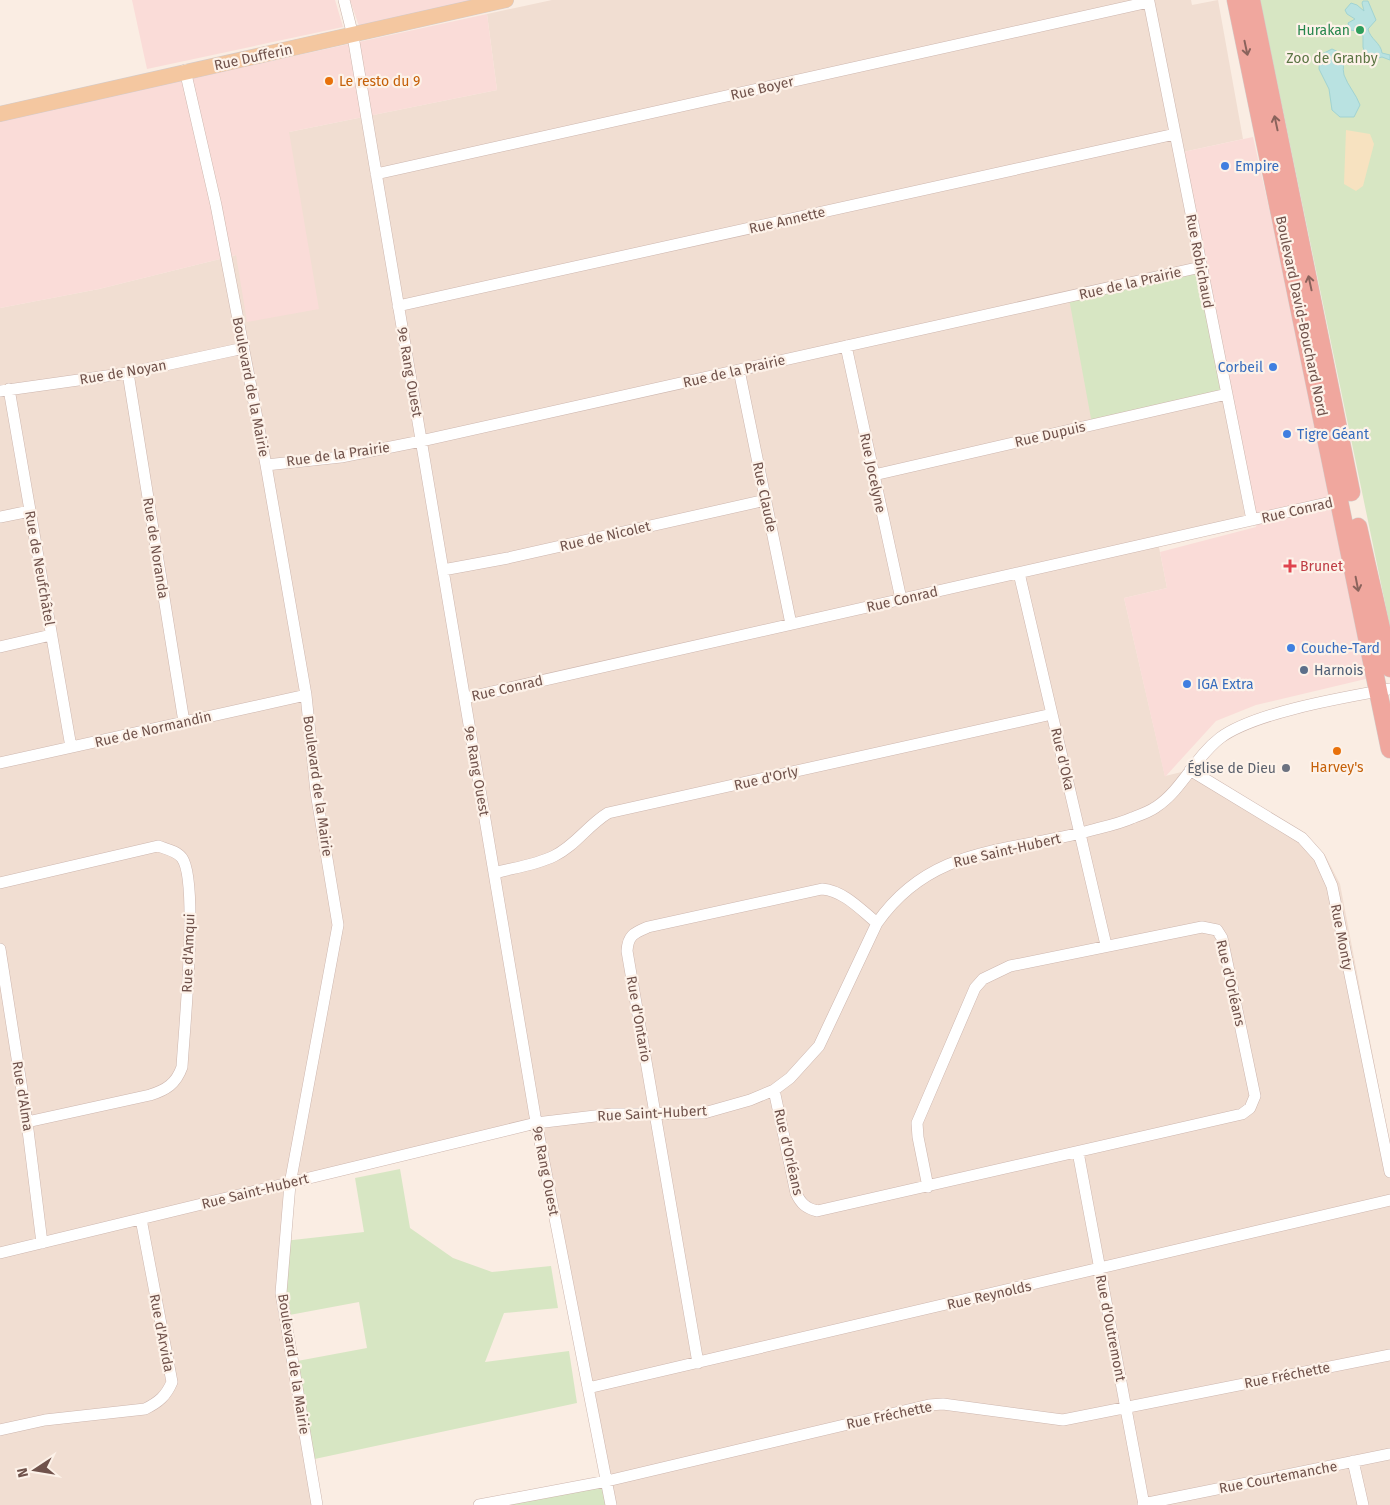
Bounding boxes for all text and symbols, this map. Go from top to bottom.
place label: Hurakan [1297,22,1350,39]
marker: Hurakan [1354,24,1366,36]
one-way arrow [1242,39,1252,55]
street label: Rue Dufferin [212,41,294,74]
park label: Zoo de Granby [1286,50,1378,67]
place label: Le resto du 9 [339,73,420,90]
street label: Rue Boyer [729,73,796,104]
marker: Le resto du 9 [323,75,335,87]
one-way arrow [1271,116,1281,132]
place label: Empire [1235,158,1279,175]
marker: Empire [1219,160,1231,172]
street label: Rue Annette [747,203,827,237]
street label: Rue Robichaud [1182,213,1217,310]
street label: Boulevard David-Bouchard Nord [1272,214,1331,418]
street label: Rue de la Prairie [1077,263,1183,304]
one-way arrow [1304,275,1314,291]
street label: Boulevard de la Mairie [229,316,272,459]
street label: 9e Rang Ouest [393,326,426,419]
street label: Rue de la Prairie [681,351,787,392]
street label: Rue de Noyan [78,356,168,388]
place label: Corbeil [1218,359,1263,376]
marker: Corbeil [1267,361,1279,373]
street label: Rue Dupuis [1013,418,1088,451]
place label: Tigre Géant [1297,426,1370,443]
marker: Tigre Géant [1281,428,1293,440]
street label: Rue Jocelyne [856,432,889,515]
street label: Rue de la Prairie [285,439,391,470]
street label: Rue Claude [749,460,780,534]
street label: Rue Conrad [1260,494,1334,527]
street label: Rue de Noranda [139,496,172,600]
street label: Rue de Neufchâtel [21,509,58,627]
street label: Rue de Nicolet [558,518,653,555]
place label: Brunet [1300,558,1344,575]
marker: Brunet [1284,560,1296,572]
one-way arrow [1353,575,1362,591]
street label: Rue Conrad [865,583,939,616]
place label: Couche-Tard [1301,640,1380,657]
marker: Couche-Tard [1285,642,1297,654]
place label: Harnois [1314,662,1364,679]
marker: Harnois [1298,664,1310,676]
street label: Rue Conrad [470,672,544,705]
place label: IGA Extra [1197,676,1254,693]
marker: IGA Extra [1181,678,1193,690]
street label: Rue de Normandin [93,708,213,751]
street label: Boulevard de la Mairie [299,714,336,858]
street label: 9e Rang Ouest [460,725,493,818]
street label: Rue d'Oka [1047,726,1078,792]
marker: Harvey's [1331,745,1343,757]
place label: Église de Dieu [1187,759,1276,777]
place label: Harvey's [1310,759,1364,776]
marker: Église de Dieu [1280,762,1292,774]
street label: Rue d'Orly [732,763,800,794]
street label: Rue Saint-Hubert [952,830,1063,871]
street label: Rue Monty [1327,903,1356,972]
street label: Rue d'Amqui [179,913,198,993]
street label: Rue d'Orléans [1212,938,1249,1029]
street label: Rue d'Ontario [623,975,654,1064]
street label: Rue d'Alma [9,1060,36,1132]
street label: Rue Saint-Hubert [597,1102,708,1125]
street label: Rue d'Orléans [770,1107,807,1198]
street label: 9e Rang Ouest [528,1125,563,1218]
street label: Rue Saint-Hubert [200,1170,311,1213]
street label: Rue d'Outremont [1092,1273,1129,1384]
street label: Rue Reynolds [945,1277,1033,1313]
street label: Boulevard de la Mairie [274,1292,313,1436]
street label: Rue d'Arvida [146,1293,177,1374]
street label: Rue Fréchette [1243,1359,1331,1392]
street label: Rue Fréchette [845,1398,933,1433]
north arrow [10,1445,60,1495]
street label: Rue Courtemanche [1218,1458,1339,1497]
text: N [13,1466,32,1479]

